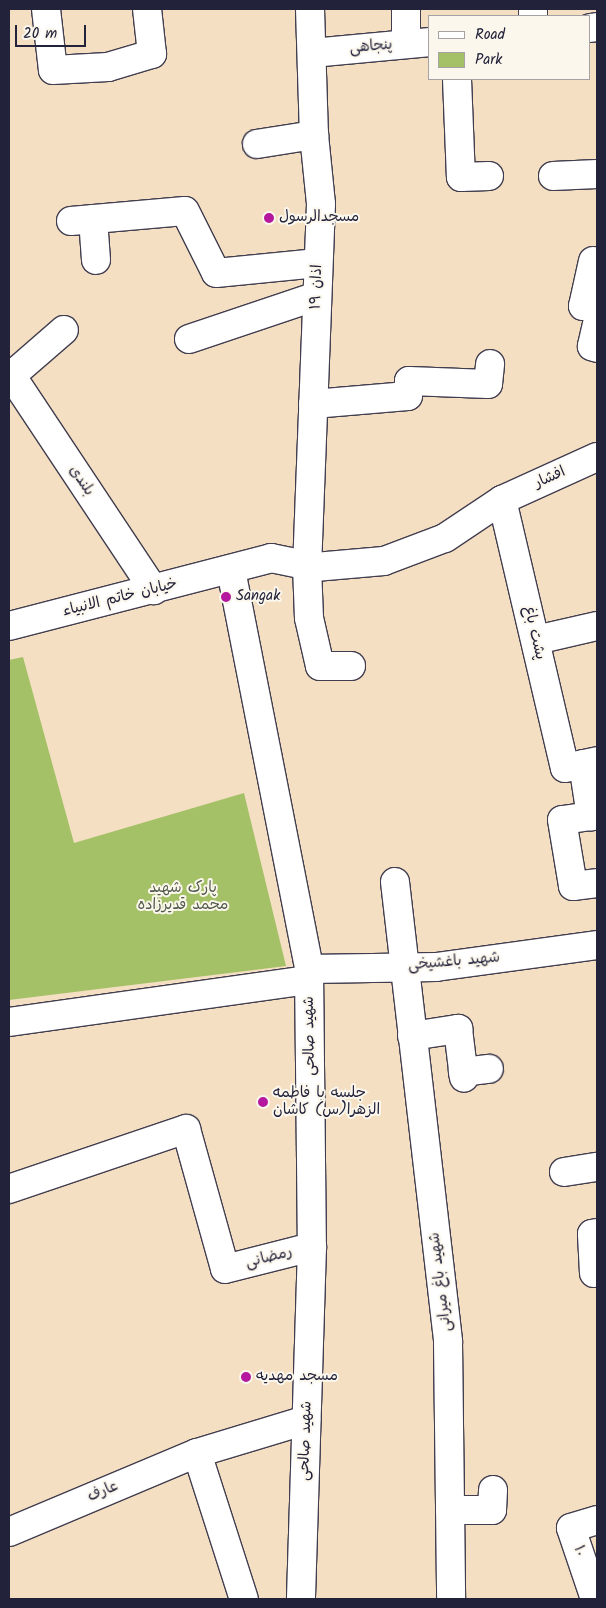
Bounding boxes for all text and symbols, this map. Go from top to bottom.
scale bar [18,15,89,47]
legend [428,15,591,80]
text: 20 m [23,22,57,46]
text: Road [475,23,505,47]
street label: پنجاهی [349,36,393,58]
text: Park [475,48,502,72]
place label: مسجدالرسول [279,209,359,227]
marker: مسجدالرسول [263,212,275,224]
street label: اذان ۱۹ [307,264,327,310]
street label: بلندی [64,462,98,500]
street label: افشار [532,463,568,493]
street label: خیابان خاتم الانبیاء [61,575,179,621]
place label: Sangak [236,588,280,606]
marker: Sangak [220,591,232,603]
street label: پشت باغ [519,604,549,662]
park label: پارک شهید محمد قدیرزاده [138,879,228,914]
street label: شهید باغشیخی [407,949,501,975]
street label: شهید صالحی [300,996,320,1076]
place label: جلسه یا فاطمه الزهرا(س) کاشان [273,1084,380,1119]
marker: جلسه یا فاطمه الزهرا(س) کاشان [257,1096,269,1108]
street label: شهید باغ میرانی [426,1231,456,1333]
street label: رمضانی [244,1244,294,1272]
place label: مسجد مهدیه [256,1368,338,1386]
marker: مسجد مهدیه [240,1371,252,1383]
street label: شهید صالحی [296,1401,316,1481]
street label: عارف [85,1478,121,1506]
street label: ۱۰ [569,1543,589,1559]

